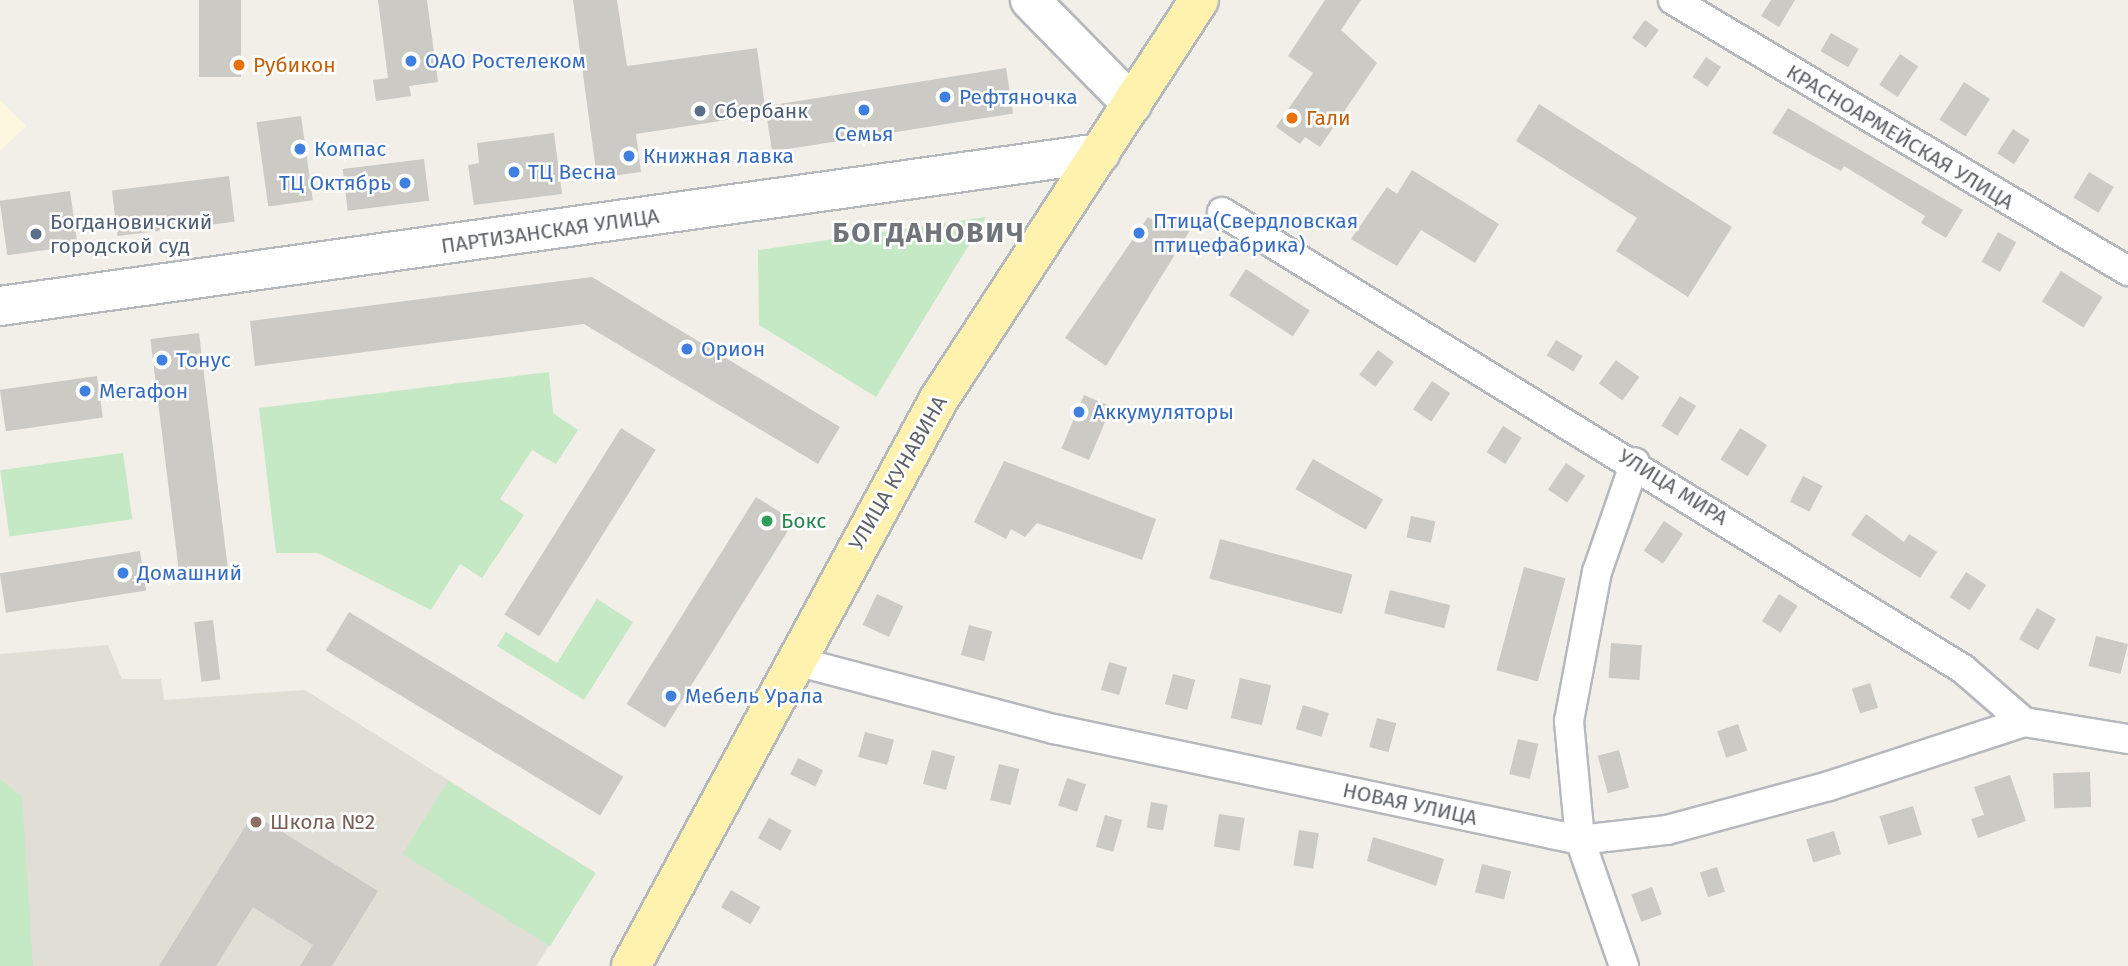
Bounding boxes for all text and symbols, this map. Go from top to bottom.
place label: ОАО Ростелеком [425,48,586,74]
place label: Рубикон [253,52,336,78]
marker: ОАО Ростелеком [403,53,419,69]
marker: Рубикон [231,57,247,73]
street label: КРАСНОАРМЕЙСКАЯ УЛИЦА [1782,59,2018,215]
place label: Рефтяночка [959,84,1078,110]
marker: Рефтяночка [937,89,953,105]
place label: Сбербанк [714,98,808,124]
marker: Семья [856,102,872,118]
marker: Сбербанк [692,103,708,119]
place label: Гали [1306,105,1351,131]
marker: Гали [1284,110,1300,126]
place label: Семья [834,121,894,147]
place label: Компас [314,136,386,162]
marker: Компас [292,141,308,157]
place label: Книжная лавка [643,143,794,169]
marker: Книжная лавка [621,148,637,164]
place label: ТЦ Весна [528,159,617,185]
marker: ТЦ Весна [506,164,522,180]
place label: ТЦ Октябрь [279,170,391,196]
marker: ТЦ Октябрь [397,175,413,191]
street label: ПАРТИЗАНСКАЯ УЛИЦА [439,203,661,259]
place label: Птица(Свердловская птицефабрика) [1153,208,1358,258]
place label: Богдановичский городской суд [50,209,212,259]
district label: БОГДАНОВИЧ [834,216,1024,250]
marker: Птица(Свердловская птицефабрика) [1131,225,1147,241]
marker: Богдановичский городской суд [28,226,44,242]
place label: Орион [701,336,765,362]
marker: Орион [679,341,695,357]
place label: Тонус [176,347,231,373]
marker: Тонус [154,352,170,368]
place label: Мегафон [99,378,188,404]
marker: Мегафон [77,383,93,399]
street label: УЛИЦА КУНАВИНА [844,391,952,555]
place label: Аккумуляторы [1093,399,1234,425]
marker: Аккумуляторы [1071,404,1087,420]
street label: УЛИЦА МИРА [1614,443,1732,531]
place label: Бокс [781,508,826,534]
marker: Бокс [759,513,775,529]
place label: Домашний [137,560,242,586]
marker: Домашний [115,565,131,581]
place label: Мебель Урала [685,683,823,709]
marker: Мебель Урала [663,688,679,704]
street label: НОВАЯ УЛИЦА [1340,777,1480,831]
place label: Школа №2 [270,809,375,835]
marker: Школа №2 [248,814,264,830]

